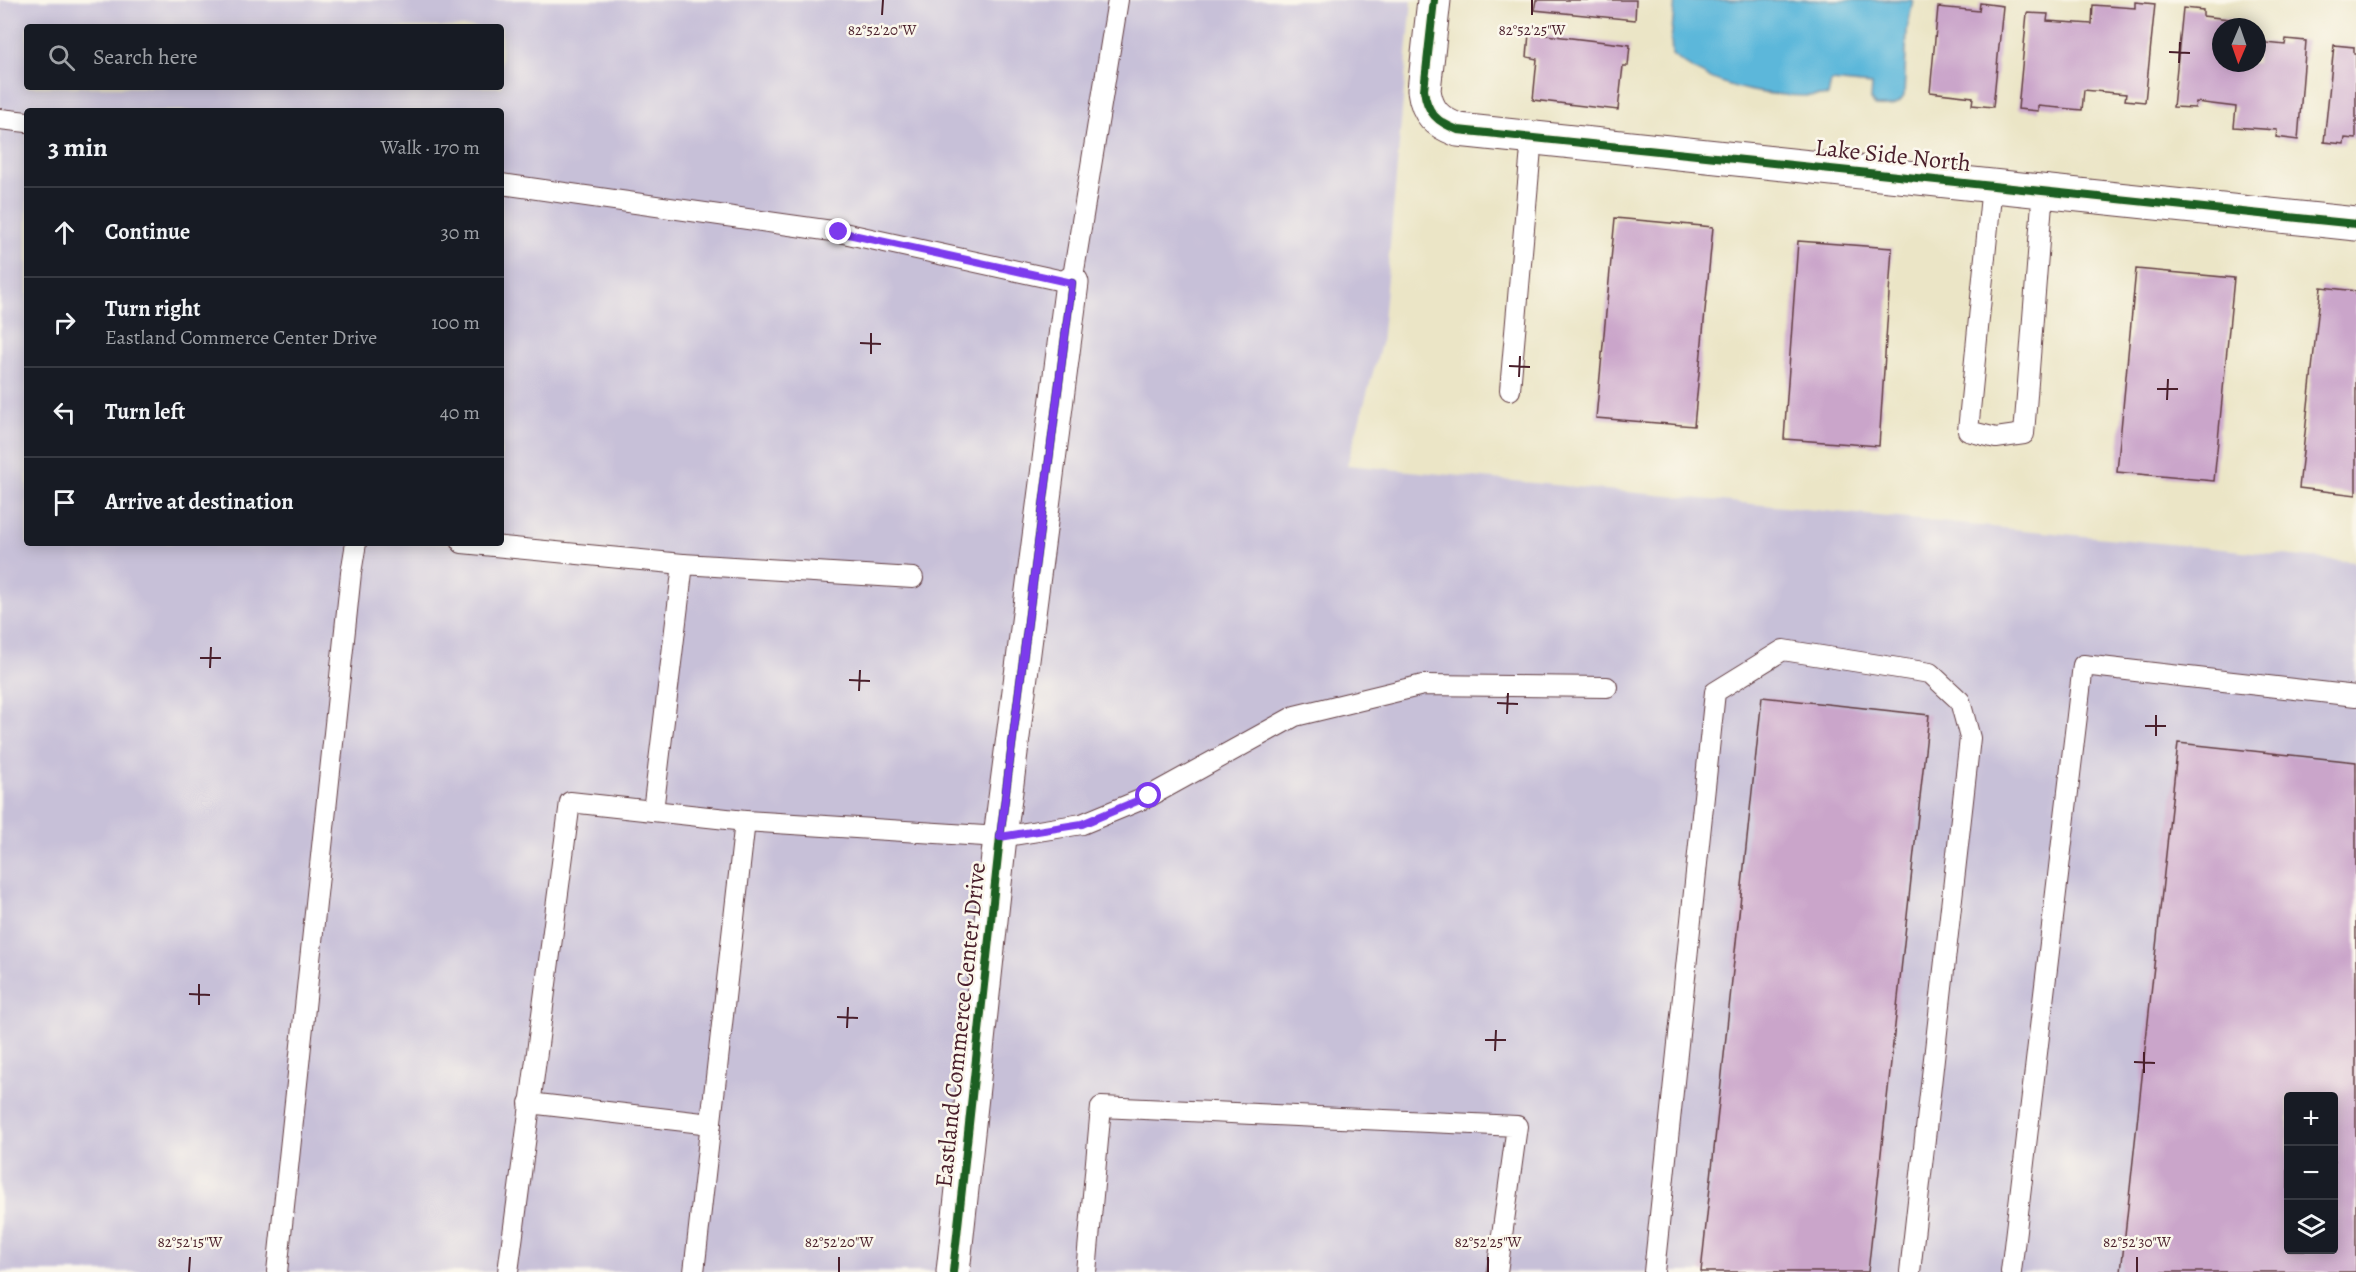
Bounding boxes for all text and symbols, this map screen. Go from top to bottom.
north arrow [2212,18,2266,72]
text: 82°52'20"W [848,20,916,40]
text: 82°52'25"W [1498,20,1566,40]
search box [24,24,504,90]
icon: search [45,41,78,74]
text: Search here [93,42,198,72]
text: 3 min [48,130,108,165]
street label: Lake Side North [1813,131,1973,179]
text: Walk · 170 m [380,134,480,161]
icon: ahead [48,216,81,249]
text: Continue [105,217,190,247]
route end [825,218,851,244]
text: 30 m [440,219,480,246]
text: Turn right [105,294,201,324]
icon: right [48,306,81,339]
text: 100 m [431,309,480,336]
text: Eastland Commerce Center Drive [105,324,377,351]
icon: left [48,396,81,429]
text: Turn left [105,397,185,427]
text: 40 m [440,399,480,426]
icon: arrive [48,486,81,519]
text: Arrive at destination [105,487,294,517]
route start [1135,782,1161,808]
street label: Eastland Commerce Center Drive [927,861,993,1189]
map controls [2284,1092,2338,1254]
button: + [2284,1092,2338,1146]
button: − [2284,1146,2338,1200]
button: layers [2284,1200,2338,1254]
text: 82°52'15"W [157,1232,223,1252]
text: 82°52'20"W [805,1232,873,1252]
text: 82°52'25"W [1454,1232,1522,1252]
text: 82°52'30"W [2103,1232,2171,1252]

